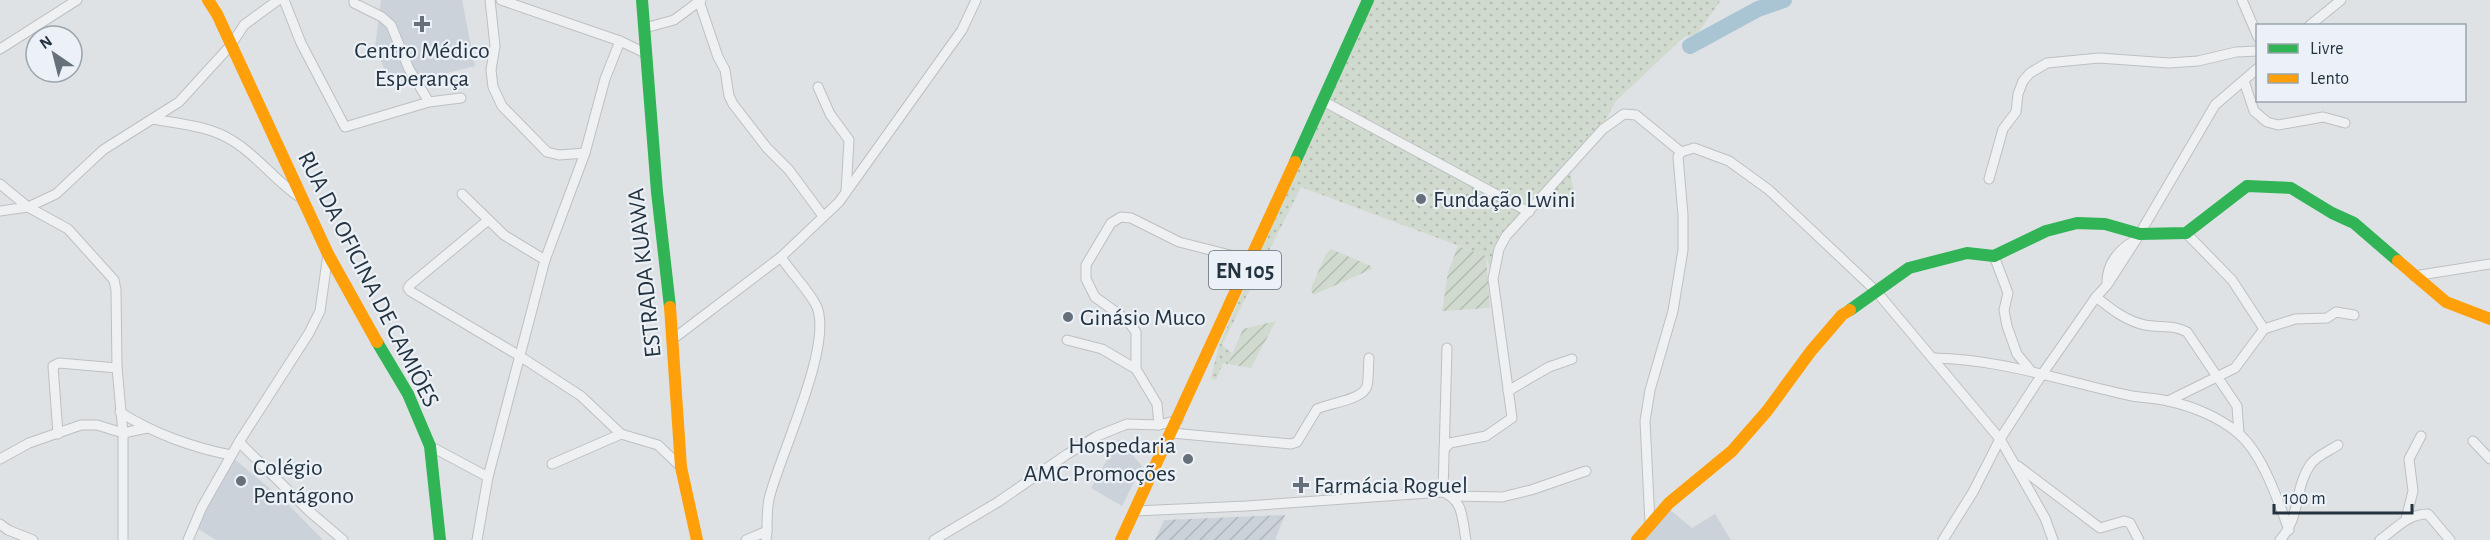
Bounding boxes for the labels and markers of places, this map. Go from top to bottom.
marker: Centro Médico Esperança [413,15,431,33]
place label: Centro Médico Esperança [354,39,490,91]
place label: Fundação Lwini [1433,188,1576,212]
marker: Fundação Lwini [1414,192,1428,206]
place label: Ginásio Muco [1080,306,1206,330]
marker: Ginásio Muco [1061,310,1075,324]
place label: Hospedaria AMC Promoções [1023,434,1176,486]
marker: Hospedaria AMC Promoções [1181,452,1195,466]
place label: Colégio Pentágono [253,456,354,508]
marker: Colégio Pentágono [234,474,248,488]
place label: Farmácia Roguel [1314,474,1468,498]
marker: Farmácia Roguel [1292,476,1310,494]

